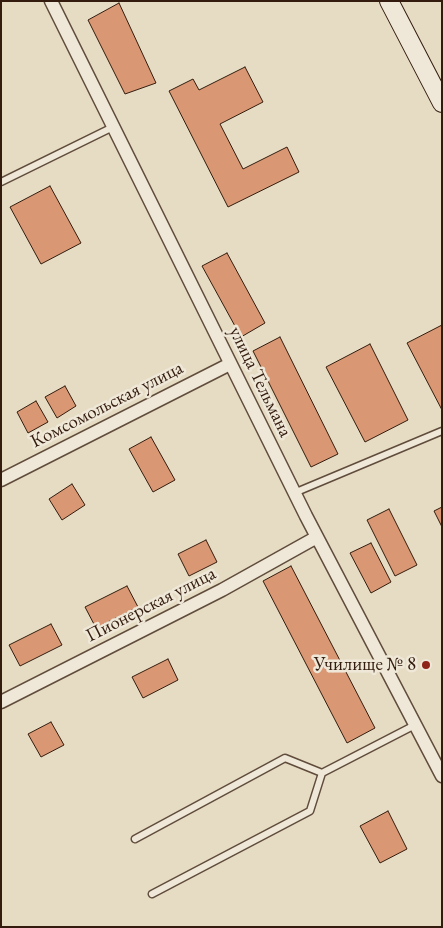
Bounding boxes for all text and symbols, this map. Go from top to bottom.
street label: улица Тельмана [223,323,297,441]
street label: Комсомольская улица [27,357,187,453]
street label: Пионерская улица [82,562,220,648]
place label: Училище № 8 [314,654,416,676]
marker: Училище № 8 [420,659,432,671]

